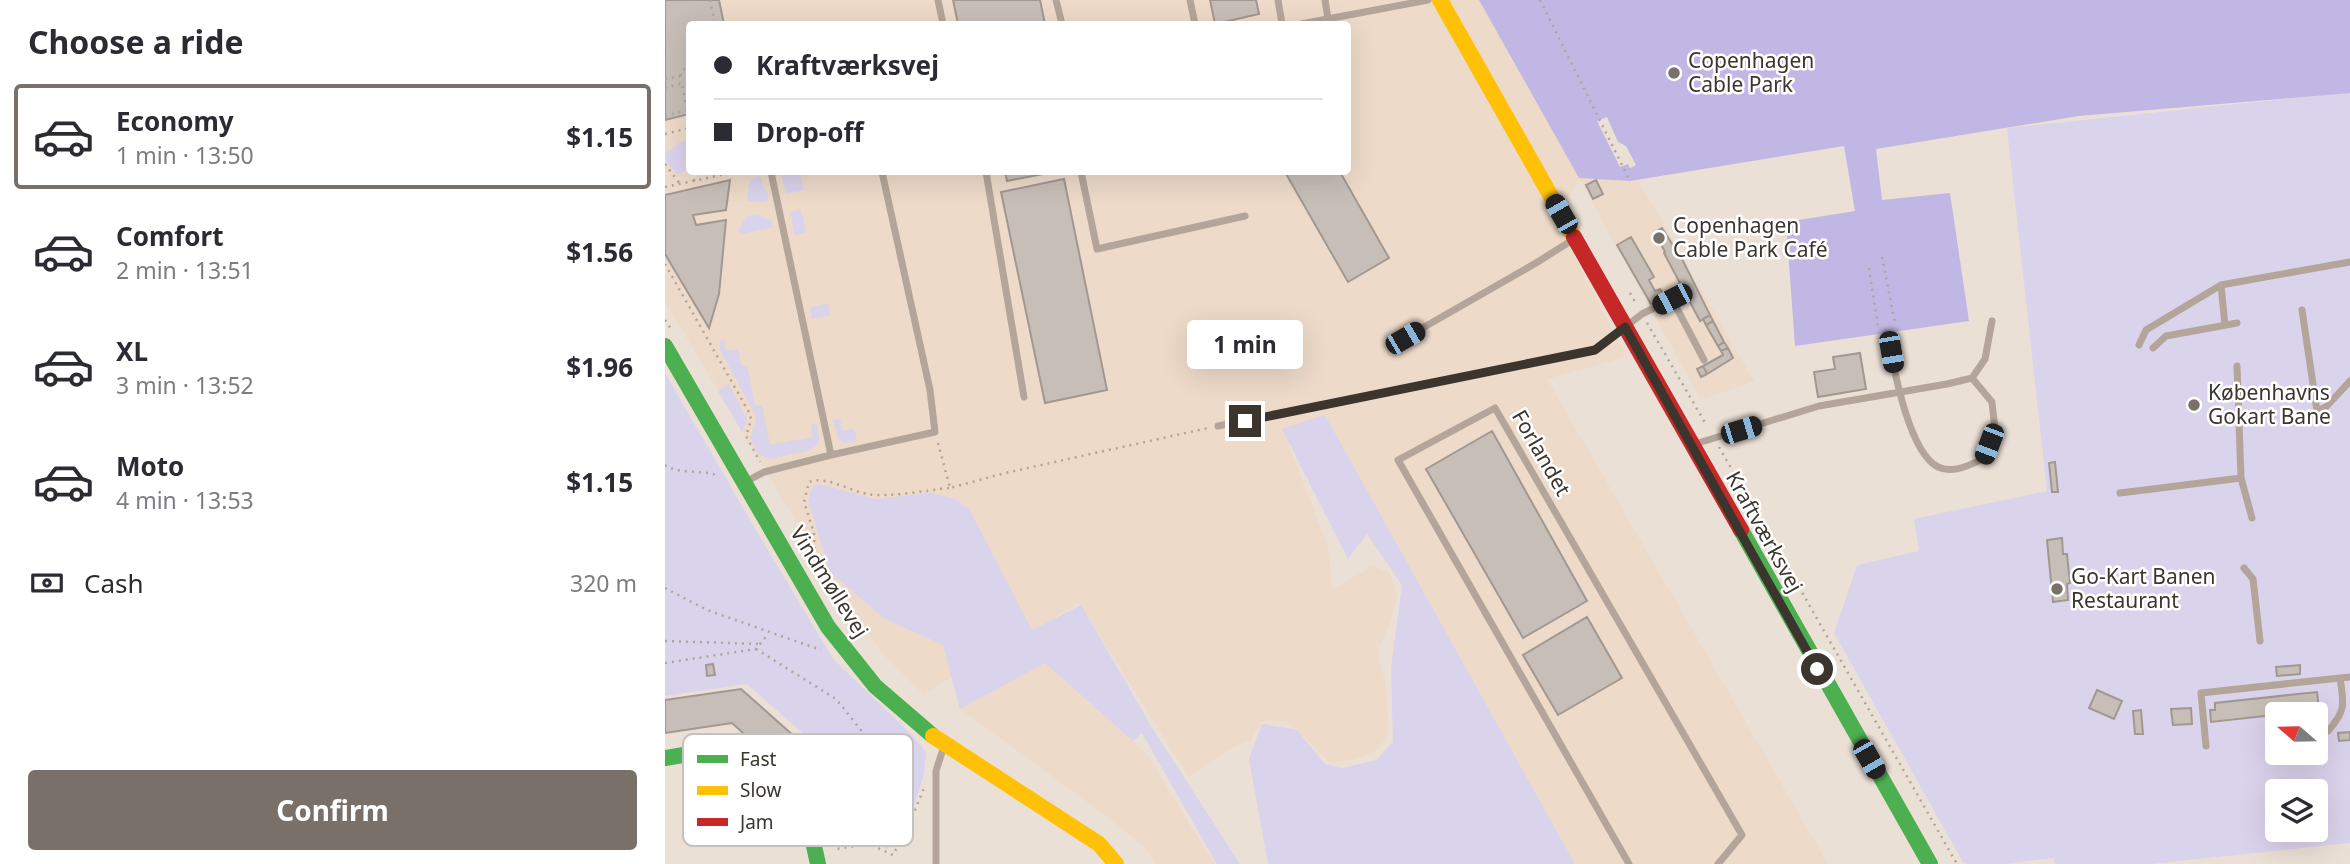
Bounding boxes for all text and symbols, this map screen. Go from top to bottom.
text: Choose a ride [28,20,244,63]
place label: Copenhagen Cable Park [1688,46,1814,98]
text: Kraftværksvej [756,47,939,83]
marker: Copenhagen Cable Park [1666,65,1682,81]
text: Economy [116,103,234,139]
icon: car [32,105,95,168]
text: Drop-off [756,114,863,150]
text: $1.15 [566,119,633,155]
text: 1 min · 13:50 [116,139,254,171]
car [1542,191,1581,237]
place label: Copenhagen Cable Park Café [1673,211,1828,263]
text: Comfort [116,218,224,254]
icon: car [32,220,95,283]
marker: Copenhagen Cable Park Café [1651,230,1667,246]
text: $1.56 [566,234,633,270]
text: 2 min · 13:51 [116,254,254,286]
car [1649,280,1696,318]
car [1382,318,1429,358]
callout: 1 min [1187,320,1303,368]
text: 1 min [1213,328,1277,360]
car [1878,329,1905,375]
text: XL [116,333,148,369]
icon: car [32,335,95,398]
text: $1.96 [566,349,633,385]
text: 3 min · 13:52 [116,369,254,401]
place label: Københavns Gokart Bane [2208,378,2331,430]
marker: Københavns Gokart Bane [2186,397,2202,413]
street label: Forlandet [1506,404,1578,501]
route end [1229,405,1261,437]
car [1718,414,1765,446]
car [1972,421,2007,467]
text: Moto [116,448,184,484]
icon: car [32,450,95,513]
text: $1.15 [566,464,633,500]
street label: Kraftværksvej [1720,466,1810,597]
text: 4 min · 13:53 [116,484,254,516]
street label: Vindmøllevej [784,520,875,643]
place label: Go-Kart Banen Restaurant [2071,562,2215,614]
icon: cash [28,564,66,602]
text: Cash [84,565,144,601]
text: 320 m [570,567,637,599]
marker: Go-Kart Banen Restaurant [2049,581,2065,597]
route start [1801,653,1833,685]
north arrow [2265,702,2327,765]
map controls [2265,702,2328,842]
legend [683,734,913,846]
car [1850,736,1889,782]
text: Fast [740,746,777,772]
button: Confirm [28,770,637,850]
text: Slow [740,777,781,803]
button: layers [2265,779,2328,842]
text: Jam [738,809,774,835]

